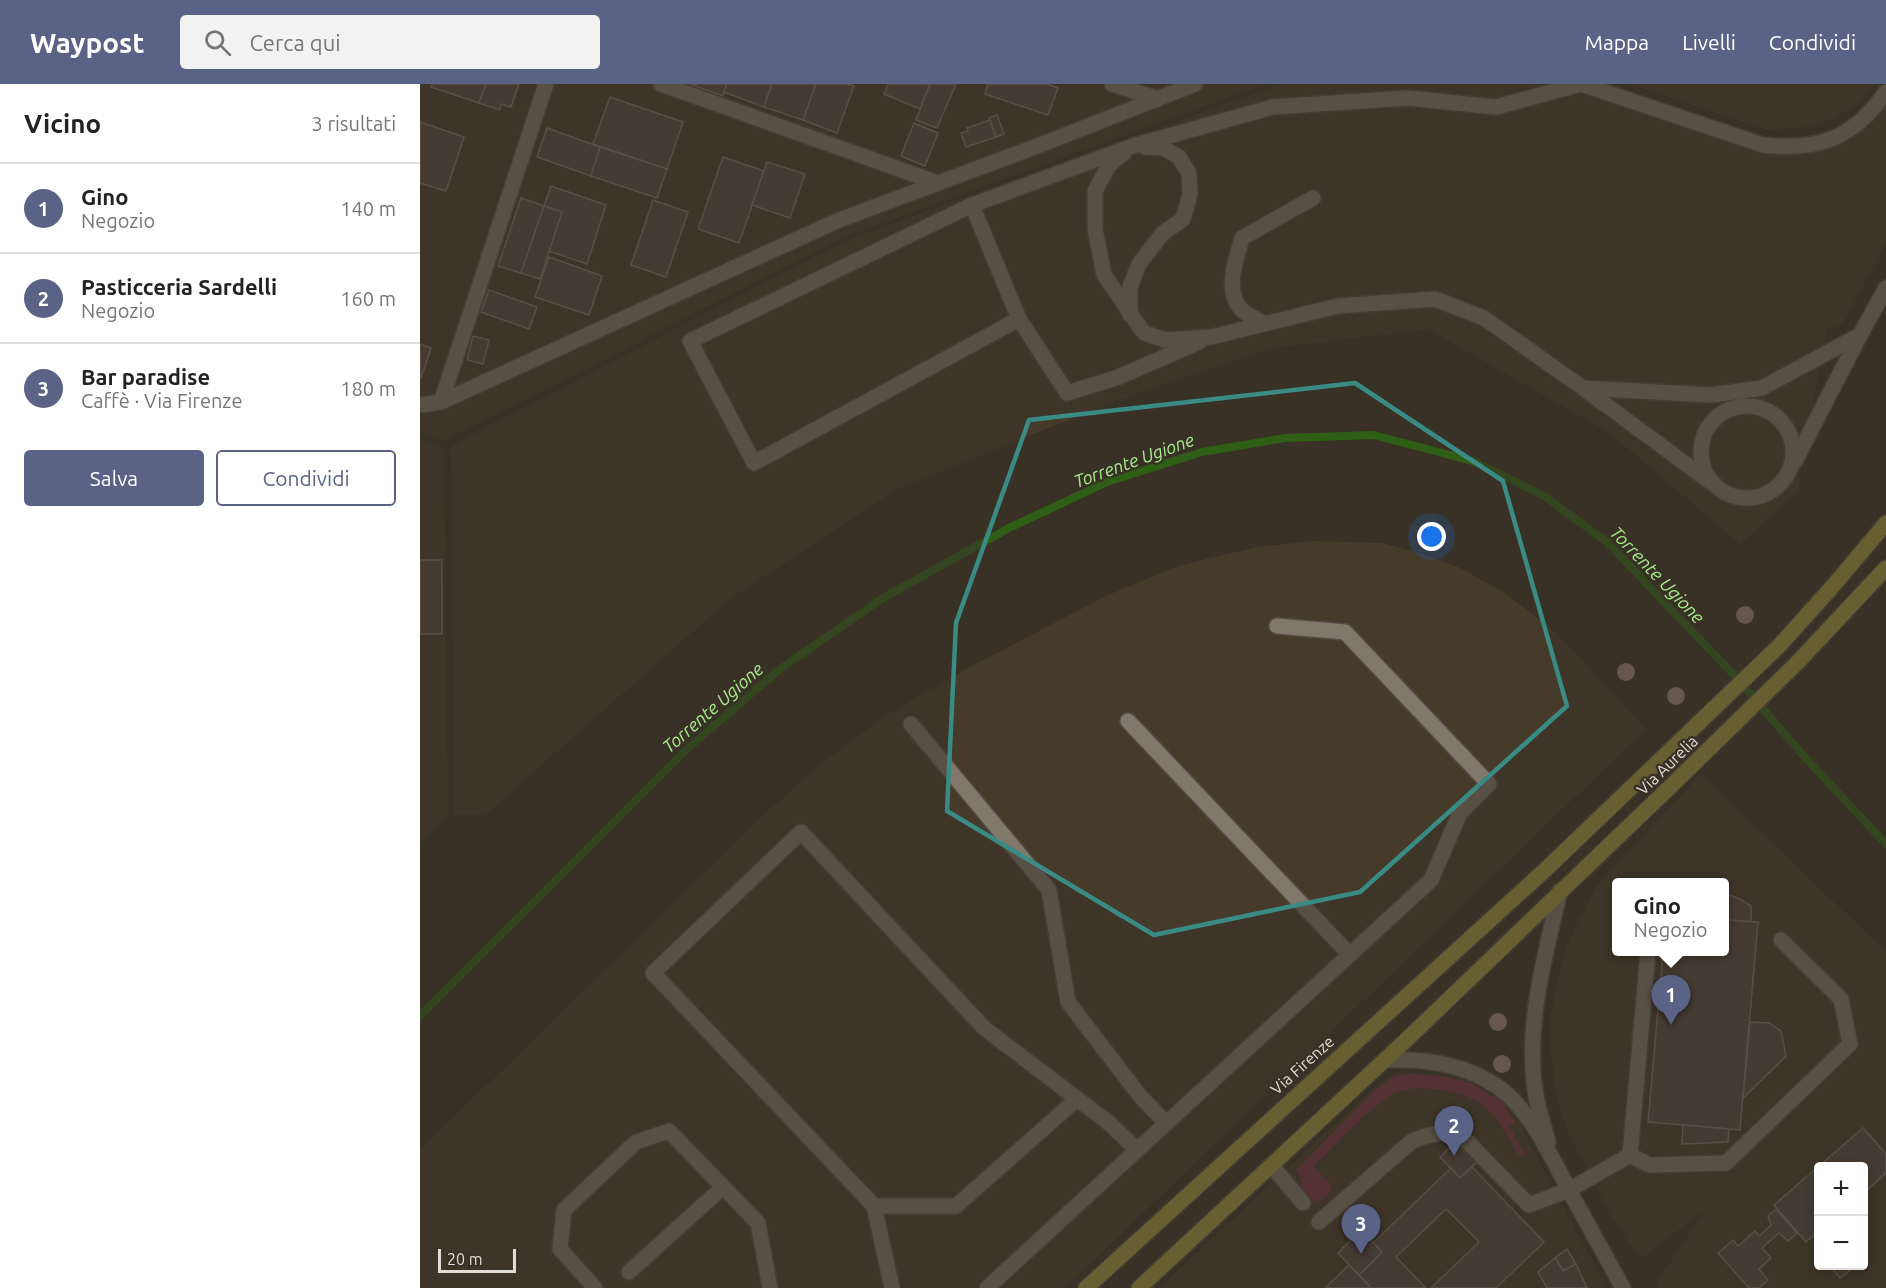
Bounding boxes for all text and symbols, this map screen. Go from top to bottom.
search box [180,15,600,69]
icon: search [201,26,234,59]
text: Waypost [30,27,144,58]
text: Cerca qui [249,30,341,55]
text: Mappa [1585,30,1649,54]
text: Livelli [1682,30,1736,54]
text: Condividi [1769,30,1856,54]
text: Vicino [24,109,101,138]
text: 3 risultati [312,112,396,135]
text: Gino [81,184,128,209]
text: 1 [38,197,49,220]
text: 140 m [340,197,396,220]
text: Negozio [81,209,155,232]
text: Pasticceria Sardelli [81,274,277,299]
text: 2 [38,287,49,310]
text: 160 m [340,287,396,310]
text: Negozio [81,299,155,322]
text: Bar paradise [81,364,210,389]
text: 3 [38,377,49,400]
text: 180 m [340,377,396,400]
text: Caffè · Via Firenze [81,389,242,412]
water label: Torrente Ugione [1071,429,1196,491]
button: Salva [24,450,204,506]
button: Condividi [216,450,396,506]
your location [1417,522,1446,551]
water label: Torrente Ugione [1607,522,1709,627]
water label: Torrente Ugione [658,658,767,756]
street label: Via Aurelia [1633,732,1701,798]
popup [1612,878,1729,956]
text: Gino [1633,893,1681,918]
text: Negozio [1633,918,1708,941]
pin: 1 [1652,976,1690,1025]
street label: Via Firenze [1267,1032,1337,1098]
pin: 2 [1434,1106,1474,1156]
map controls [1814,1162,1868,1270]
button: + [1814,1162,1868,1216]
pin: 3 [1342,1204,1380,1254]
button: − [1814,1216,1868,1270]
scale bar [438,1246,516,1274]
text: 20 m [447,1250,483,1268]

